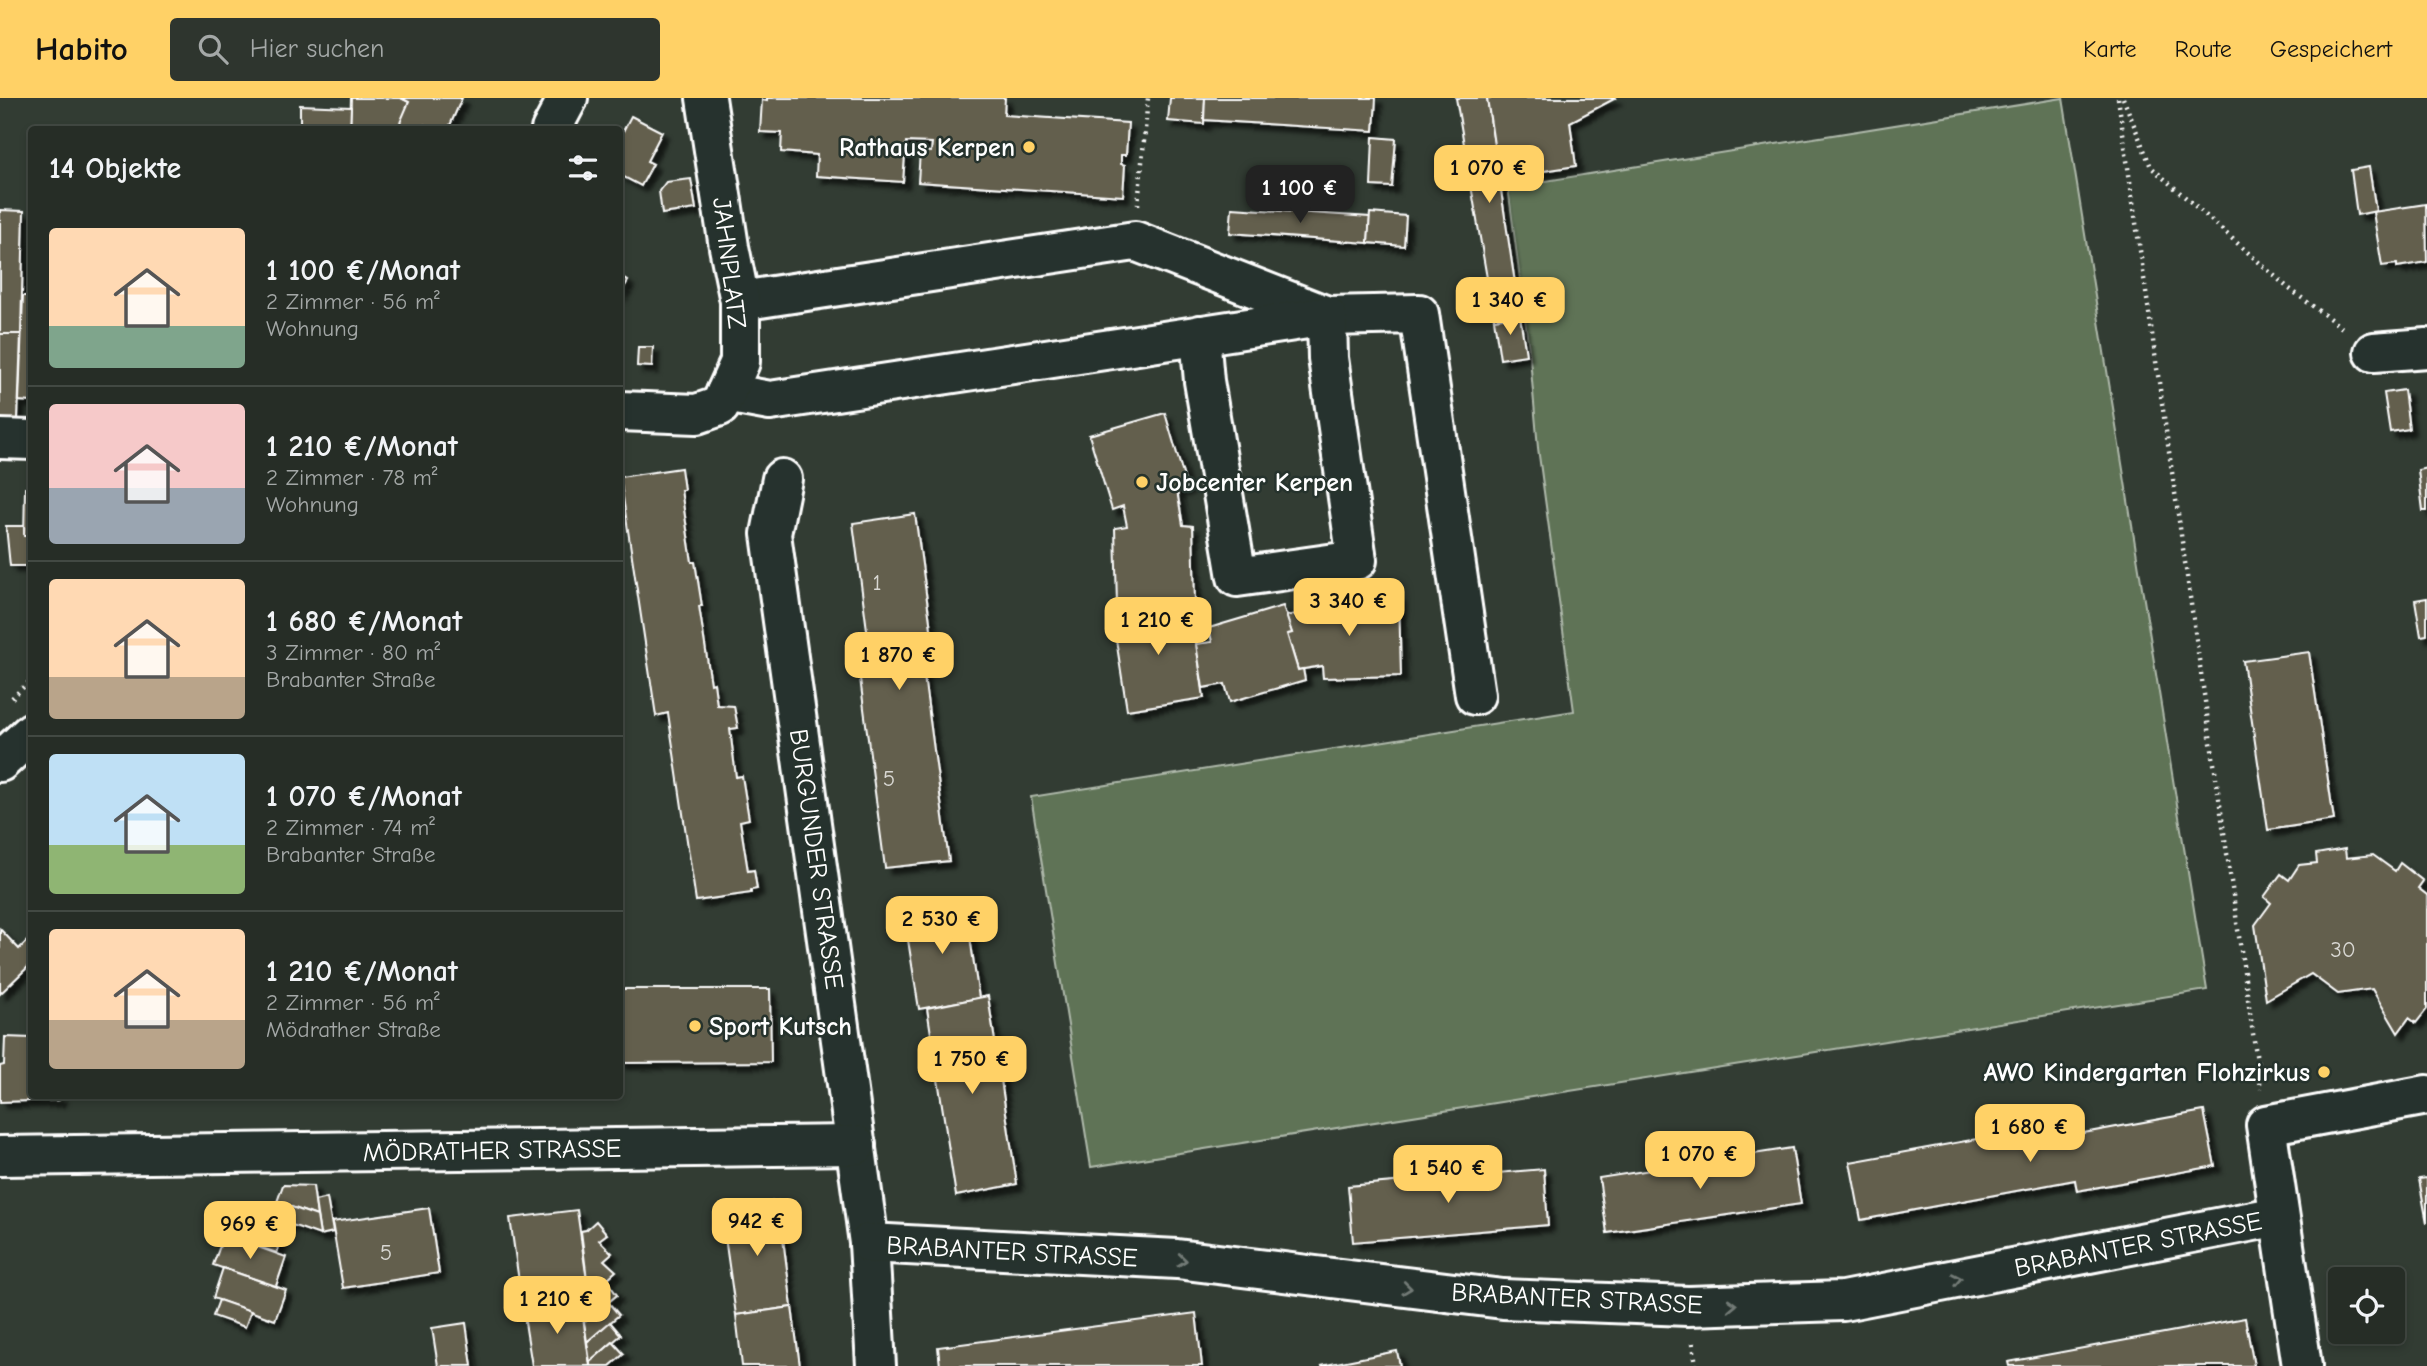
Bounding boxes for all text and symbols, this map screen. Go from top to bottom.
search box [170,18,660,81]
text: Habito [35,30,128,68]
icon: search [194,30,232,68]
text: Hier suchen [250,34,384,64]
text: Karte [2083,35,2137,63]
text: Route [2175,35,2232,63]
text: Gespeichert [2270,35,2392,63]
place label: Rathaus Kerpen [839,133,1015,163]
marker: Rathaus Kerpen [1021,139,1037,155]
pin: 1 070 € [1424,146,1554,205]
icon: filters [564,149,602,187]
text: 14 Objekte [49,151,181,186]
text: 1 070 € [1450,154,1528,181]
pin: 1 100 € [1235,166,1365,225]
text: 1 100 € [1262,174,1338,201]
street label: JAHNPLATZ [706,196,752,331]
text: 1 100 €/Monat [266,253,460,288]
icon: home [105,256,189,340]
pin: 1 340 € [1445,278,1575,337]
text: 1 340 € [1472,286,1548,313]
text: 2 Zimmer · 56 m² [266,288,440,315]
text: Wohnung [266,315,359,342]
text: 1 210 €/Monat [266,429,458,464]
icon: home [105,432,189,516]
text: 2 Zimmer · 78 m² [266,464,437,491]
place label: Jobcenter Kerpen [1156,468,1353,498]
marker: Jobcenter Kerpen [1134,474,1150,490]
text: Wohnung [266,491,359,518]
house number: 1 [872,569,882,596]
pin: 3 340 € [1284,578,1414,638]
text: 3 340 € [1310,587,1388,614]
pin: 1 210 € [1093,598,1223,657]
text: 1 680 €/Monat [266,604,462,639]
text: 1 210 € [1121,606,1195,633]
icon: home [105,607,189,691]
pin: 1 870 € [834,632,964,692]
text: 3 Zimmer · 80 m² [266,639,440,666]
text: 1 870 € [861,641,937,668]
text: Brabanter Straße [266,666,435,693]
street label: BURGUNDER STRASSE [783,727,849,991]
house number: 5 [883,765,895,792]
text: 1 070 €/Monat [266,779,462,814]
icon: home [105,782,189,866]
text: 2 Zimmer · 74 m² [266,814,435,841]
text: Brabanter Straße [266,841,435,868]
pin: 2 530 € [877,896,1007,956]
text: 2 530 € [902,905,982,932]
house number: 30 [2330,936,2356,963]
text: 1 210 €/Monat [266,954,458,989]
icon: home [105,957,189,1041]
text: 2 Zimmer · 56 m² [266,989,440,1016]
place label: Sport Kutsch [709,1012,852,1042]
text: Mödrather Straße [266,1016,441,1043]
marker: Sport Kutsch [687,1018,703,1034]
pin: 1 750 € [907,1037,1037,1096]
text: 1 750 € [934,1045,1010,1072]
place label: AWO Kindergarten Flohzirkus [1983,1058,2310,1088]
marker: AWO Kindergarten Flohzirkus [2316,1064,2332,1080]
pin: 1 680 € [1965,1104,2095,1164]
text: 1 680 € [1991,1113,2069,1140]
pin: 1 070 € [1635,1132,1765,1191]
street label: MÖDRATHER STRASSE [362,1134,622,1168]
text: 1 070 € [1661,1140,1739,1167]
pin: 1 540 € [1383,1146,1513,1205]
text: 1 540 € [1409,1154,1487,1181]
pin: 942 € [708,1198,806,1258]
pin: 969 € [201,1202,299,1261]
street label: BRABANTER STRASSE [2012,1206,2264,1284]
text: 942 € [728,1207,786,1234]
text: 969 € [220,1210,280,1237]
street label: BRABANTER STRASSE [886,1230,1138,1274]
house number: 5 [380,1239,392,1266]
one-way arrow [1177,1252,1188,1267]
map controls [2328,1267,2405,1344]
button: locate [2328,1267,2405,1344]
one-way arrow [1951,1272,1963,1287]
pin: 1 210 € [492,1276,622,1336]
street label: BRABANTER STRASSE [1451,1277,1703,1321]
one-way arrow [1402,1280,1413,1295]
text: 1 210 € [520,1285,594,1312]
one-way arrow [1727,1297,1738,1312]

